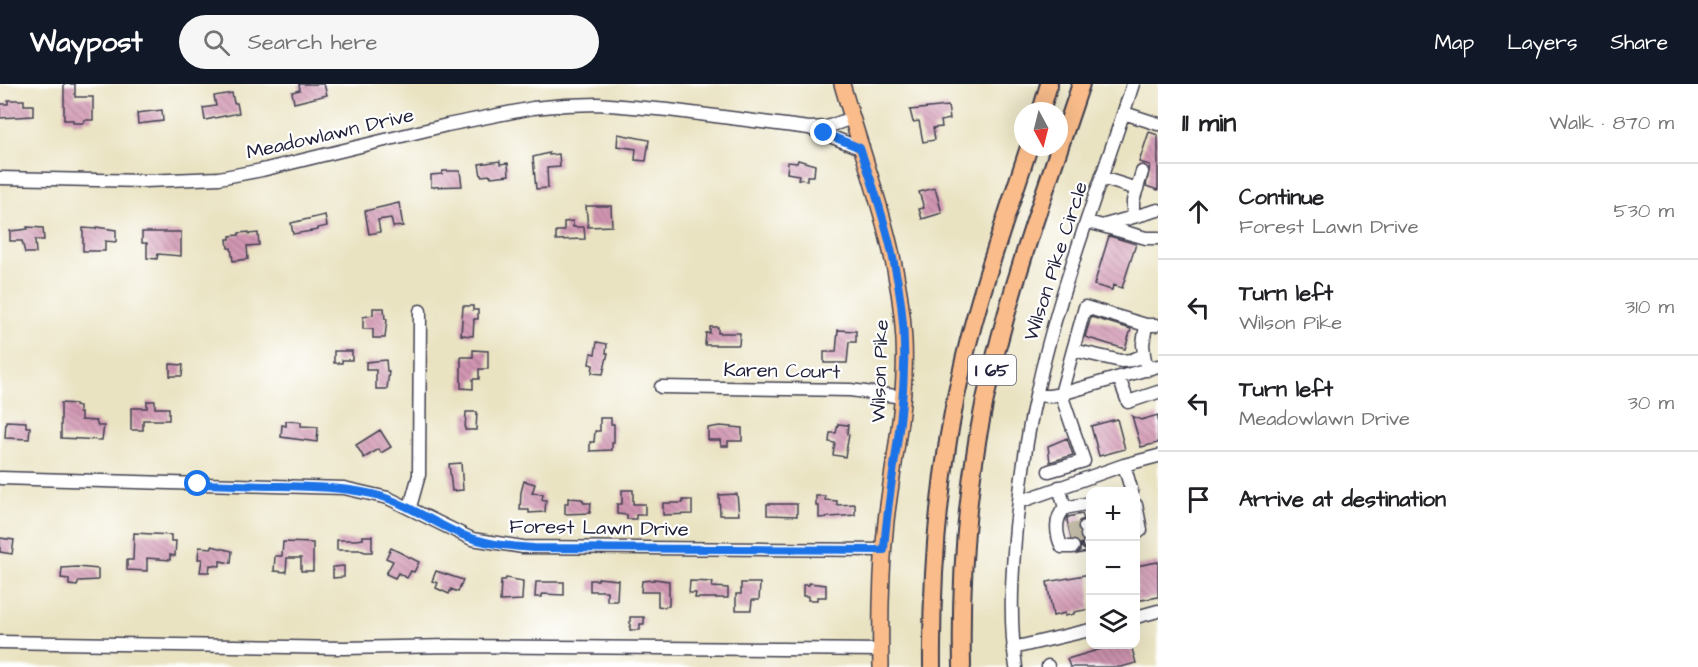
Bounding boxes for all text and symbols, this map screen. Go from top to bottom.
search box [179,15,599,69]
text: Waypost [30,23,143,62]
icon: search [200,26,233,59]
text: Search here [248,27,378,58]
text: Map [1434,28,1474,57]
text: Layers [1507,28,1577,57]
text: Share [1610,28,1668,57]
street label: Meadowlawn Drive [244,101,417,167]
north arrow [1014,102,1068,156]
text: 11 min [1182,105,1236,141]
text: Walk · 870 m [1549,109,1674,137]
route end [810,119,836,145]
street label: Wilson Pike Circle [1017,178,1095,345]
text: Continue [1239,182,1324,213]
icon: ahead [1182,195,1215,228]
text: 530 m [1613,197,1674,225]
text: Forest Lawn Drive [1239,213,1419,241]
text: Turn left [1239,278,1333,309]
icon: left [1182,291,1215,324]
text: 310 m [1625,293,1674,321]
text: Wilson Pike [1239,309,1342,337]
street label: Wilson Pike [864,319,896,423]
road number: I 65 [968,355,1016,385]
street label: Karen Court [723,356,841,386]
text: Turn left [1239,374,1333,405]
icon: left [1182,387,1215,420]
text: 30 m [1628,389,1674,417]
text: Meadowlawn Drive [1239,405,1410,433]
route start [184,470,210,496]
icon: arrive [1182,483,1215,516]
text: Arrive at destination [1239,484,1446,515]
map controls [1086,487,1140,649]
button: + [1086,487,1140,541]
street label: Forest Lawn Drive [509,512,689,544]
button: − [1086,541,1140,595]
button: layers [1086,595,1140,649]

